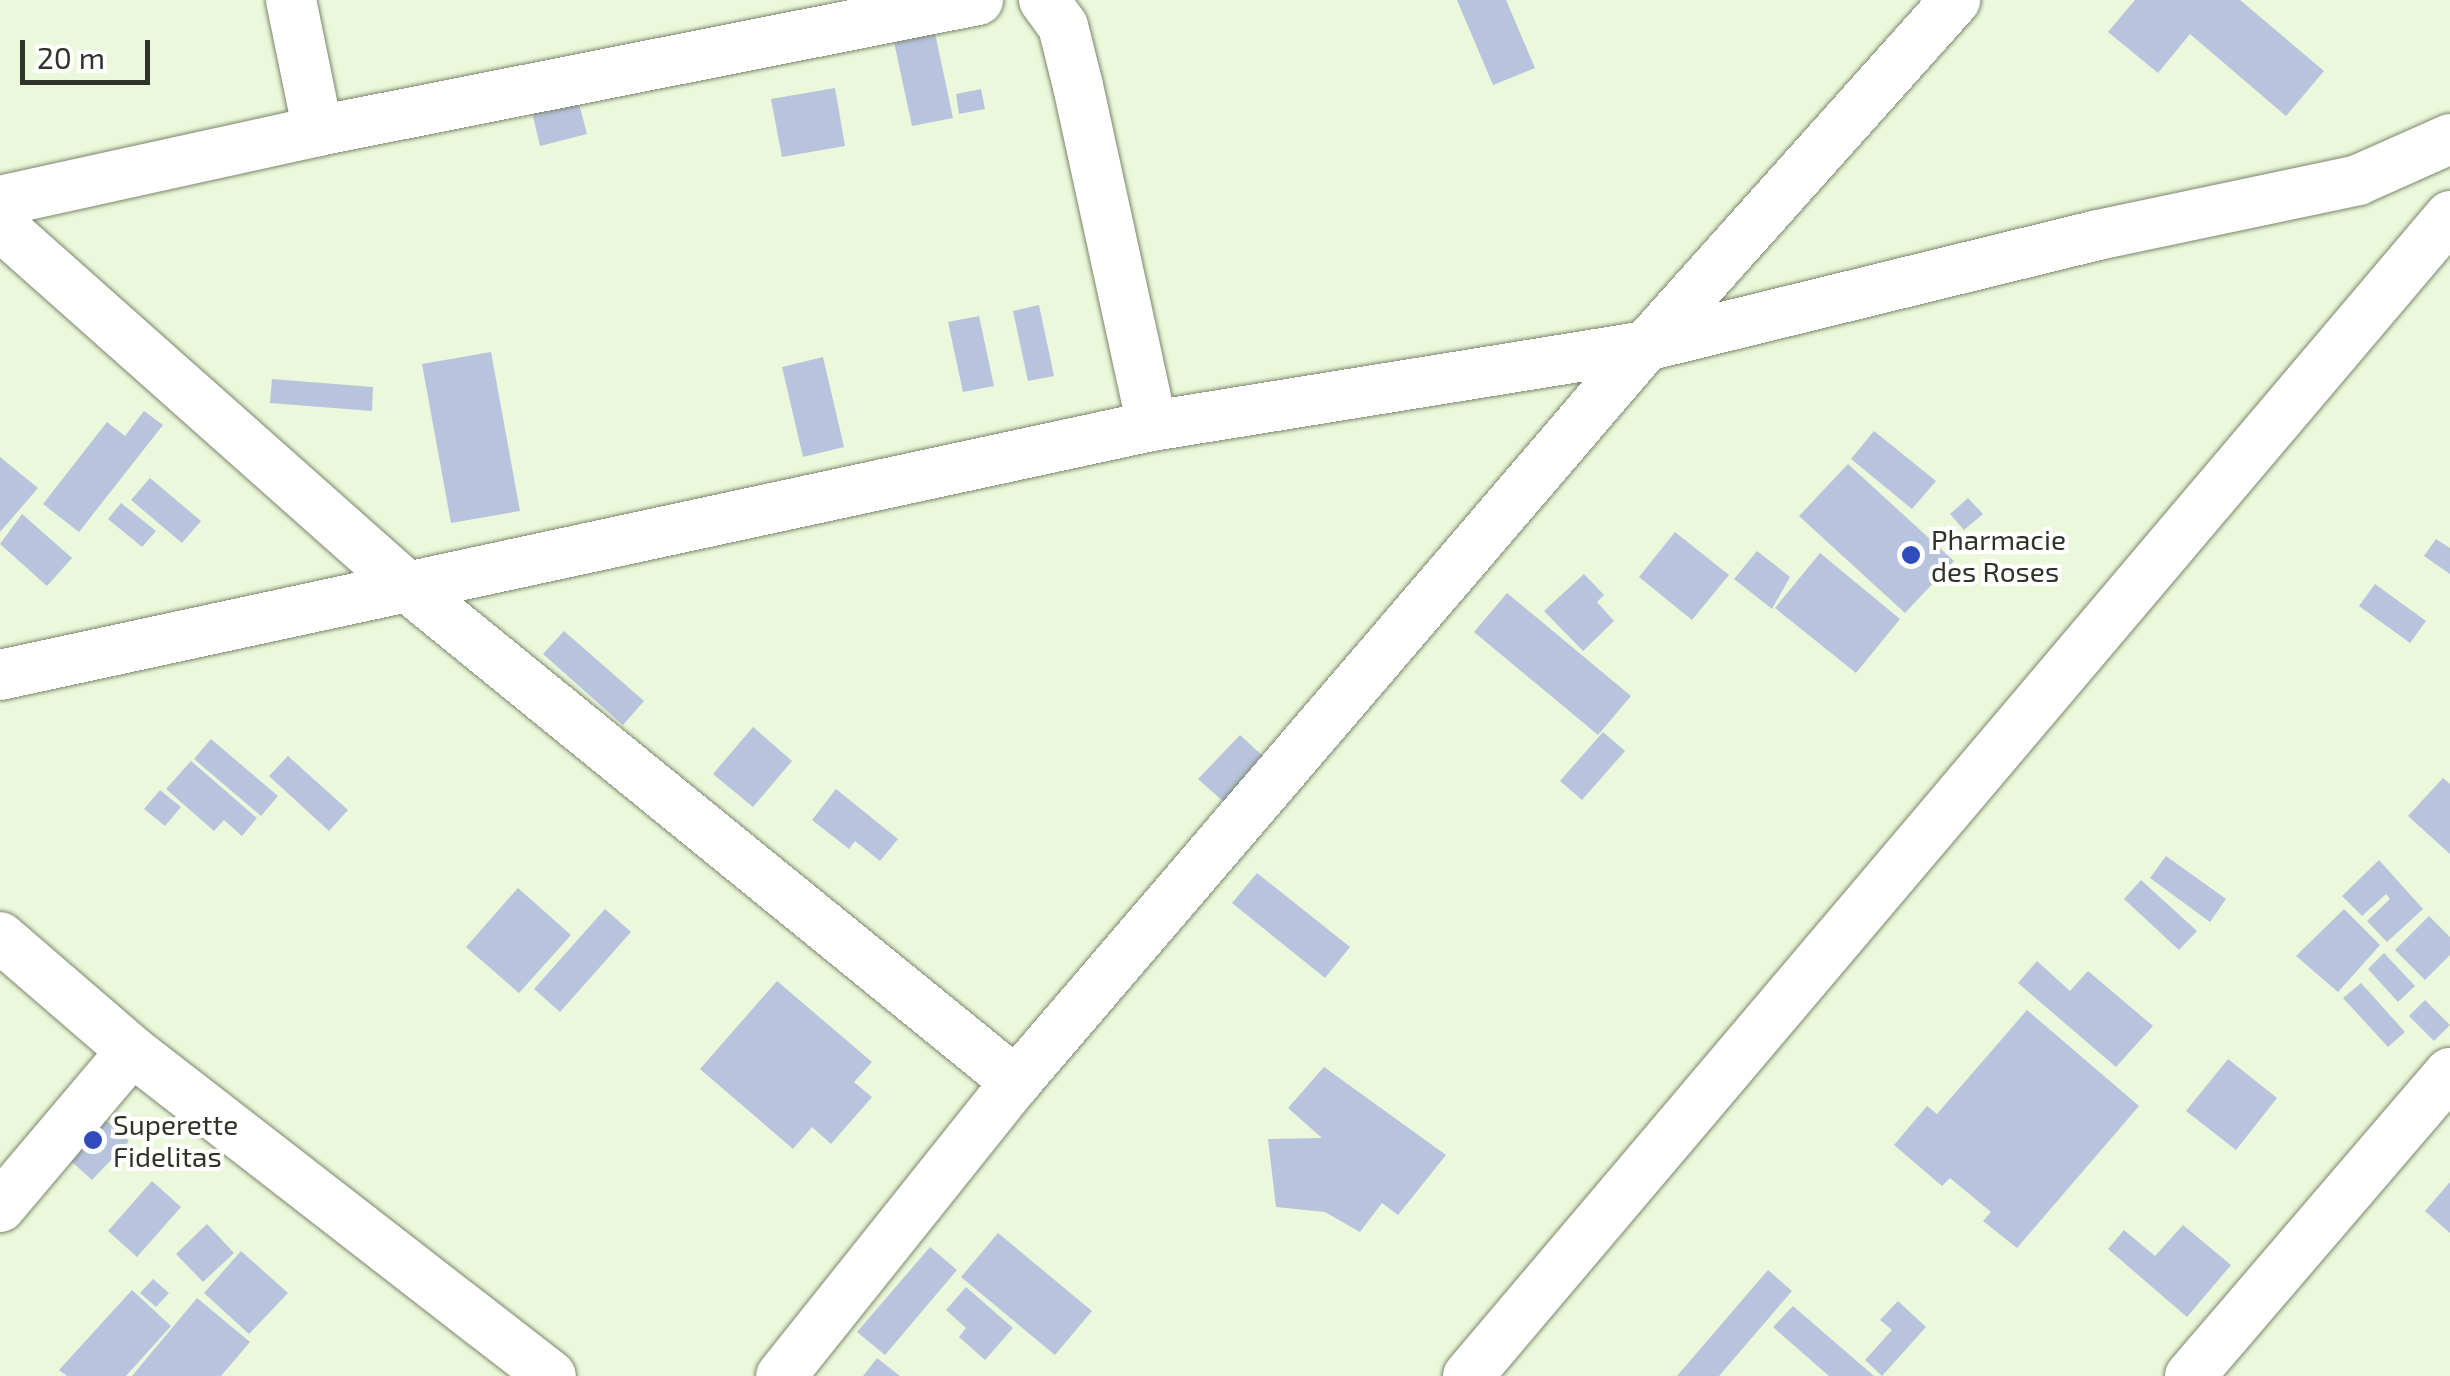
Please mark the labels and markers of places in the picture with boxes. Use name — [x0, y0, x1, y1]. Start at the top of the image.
place label: Pharmacie des Roses — [1931, 522, 2066, 588]
marker: Pharmacie des Roses — [1900, 544, 1922, 566]
place label: Superette Fidelitas — [113, 1107, 238, 1173]
marker: Superette Fidelitas — [82, 1129, 104, 1151]

